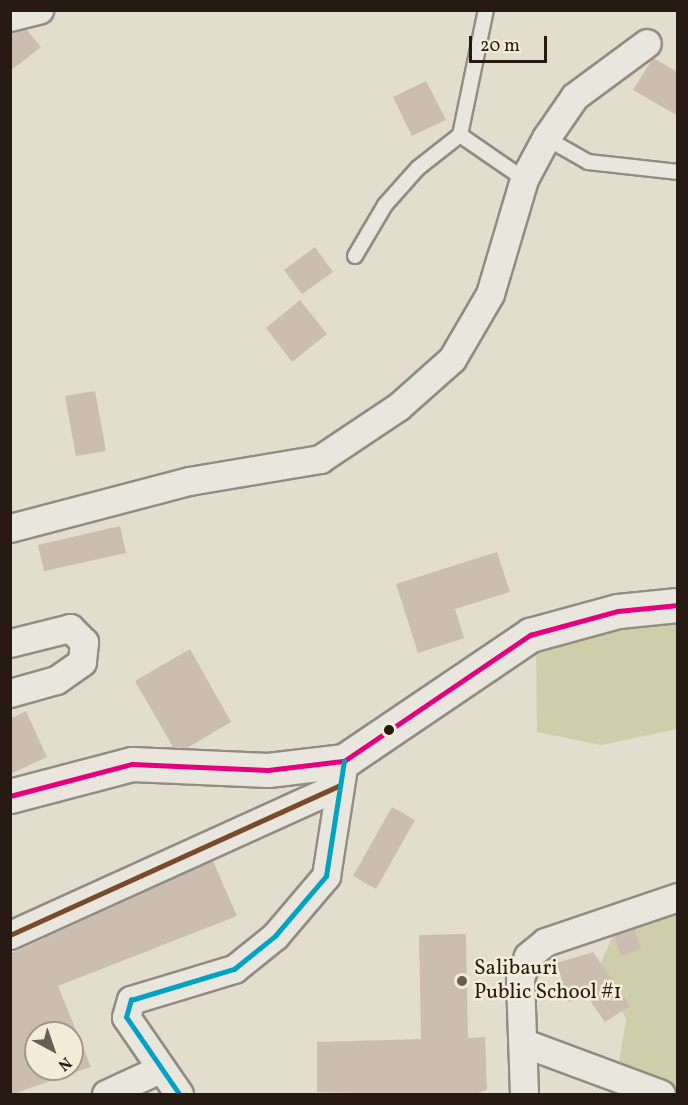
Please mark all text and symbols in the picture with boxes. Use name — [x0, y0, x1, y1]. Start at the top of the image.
scale bar — [472, 24, 550, 62]
text: 20 m — [480, 34, 520, 59]
unlabelled marker — [383, 724, 395, 736]
place label: Salibauri Public School #1 — [474, 956, 622, 1006]
marker: Salibauri Public School #1 — [455, 974, 469, 988]
north arrow — [24, 1021, 84, 1081]
text: N — [53, 1051, 76, 1075]

